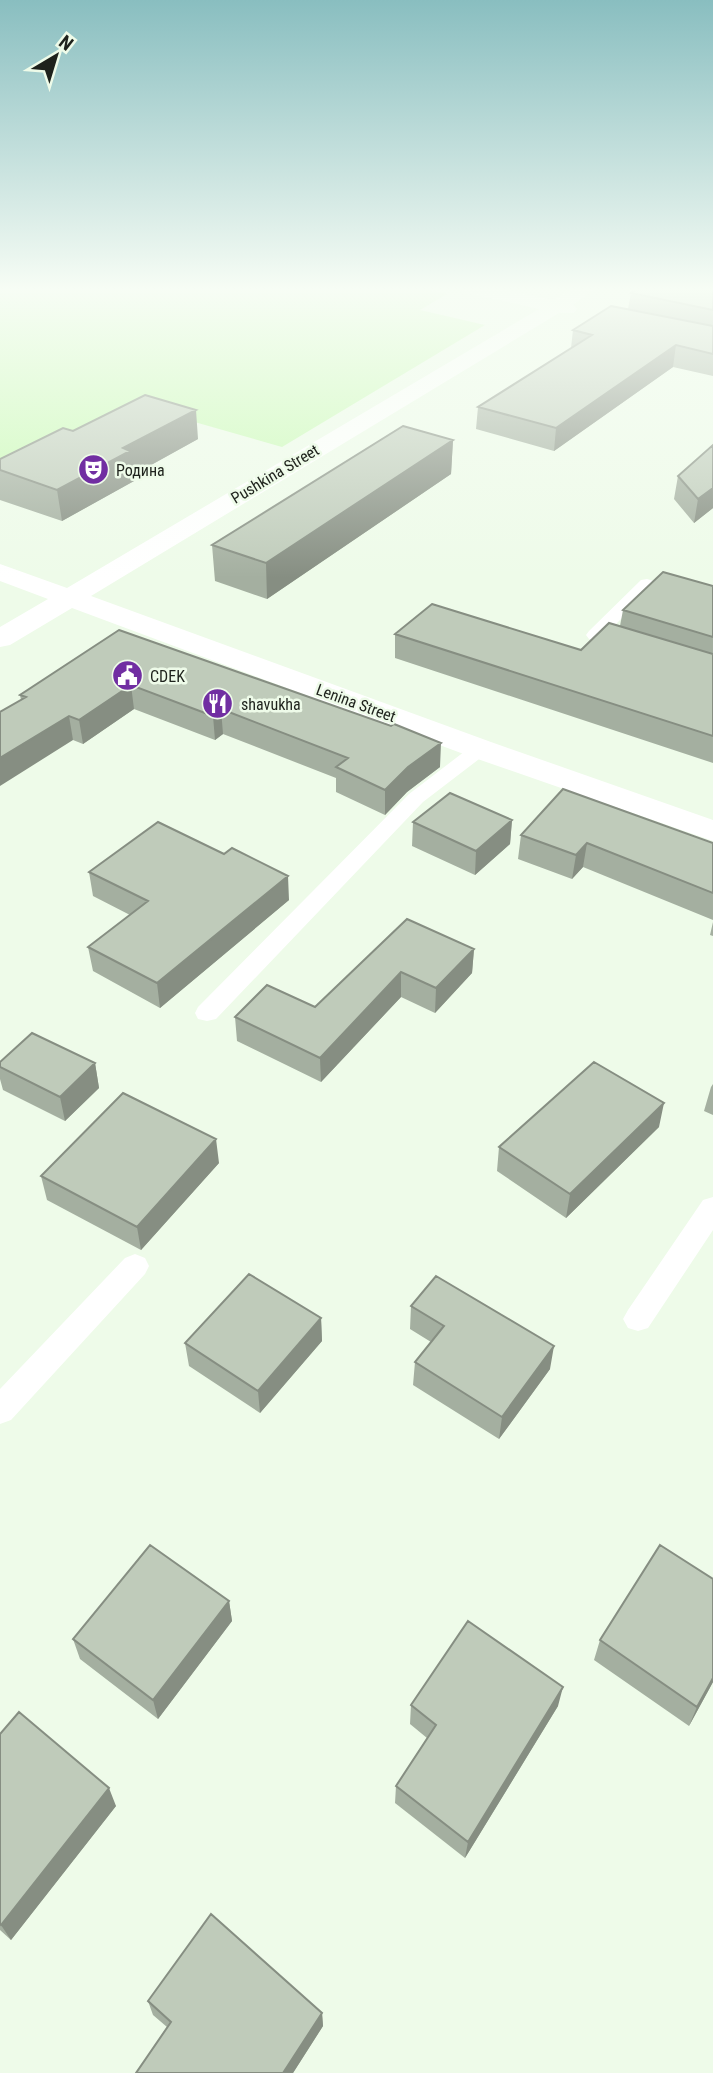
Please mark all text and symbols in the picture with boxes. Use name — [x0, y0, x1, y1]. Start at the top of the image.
north arrow — [21, 21, 91, 91]
text: N — [54, 30, 78, 56]
street label: Pushkina Street — [228, 440, 323, 508]
theatre icon: Родина — [76, 453, 110, 487]
place label: Родина — [116, 461, 165, 480]
public building icon: CDEK — [110, 659, 144, 693]
place label: CDEK — [150, 667, 185, 686]
street label: Lenina Street — [314, 680, 399, 726]
restaurant icon: shavukha — [201, 687, 235, 721]
place label: shavukha — [241, 695, 301, 714]

